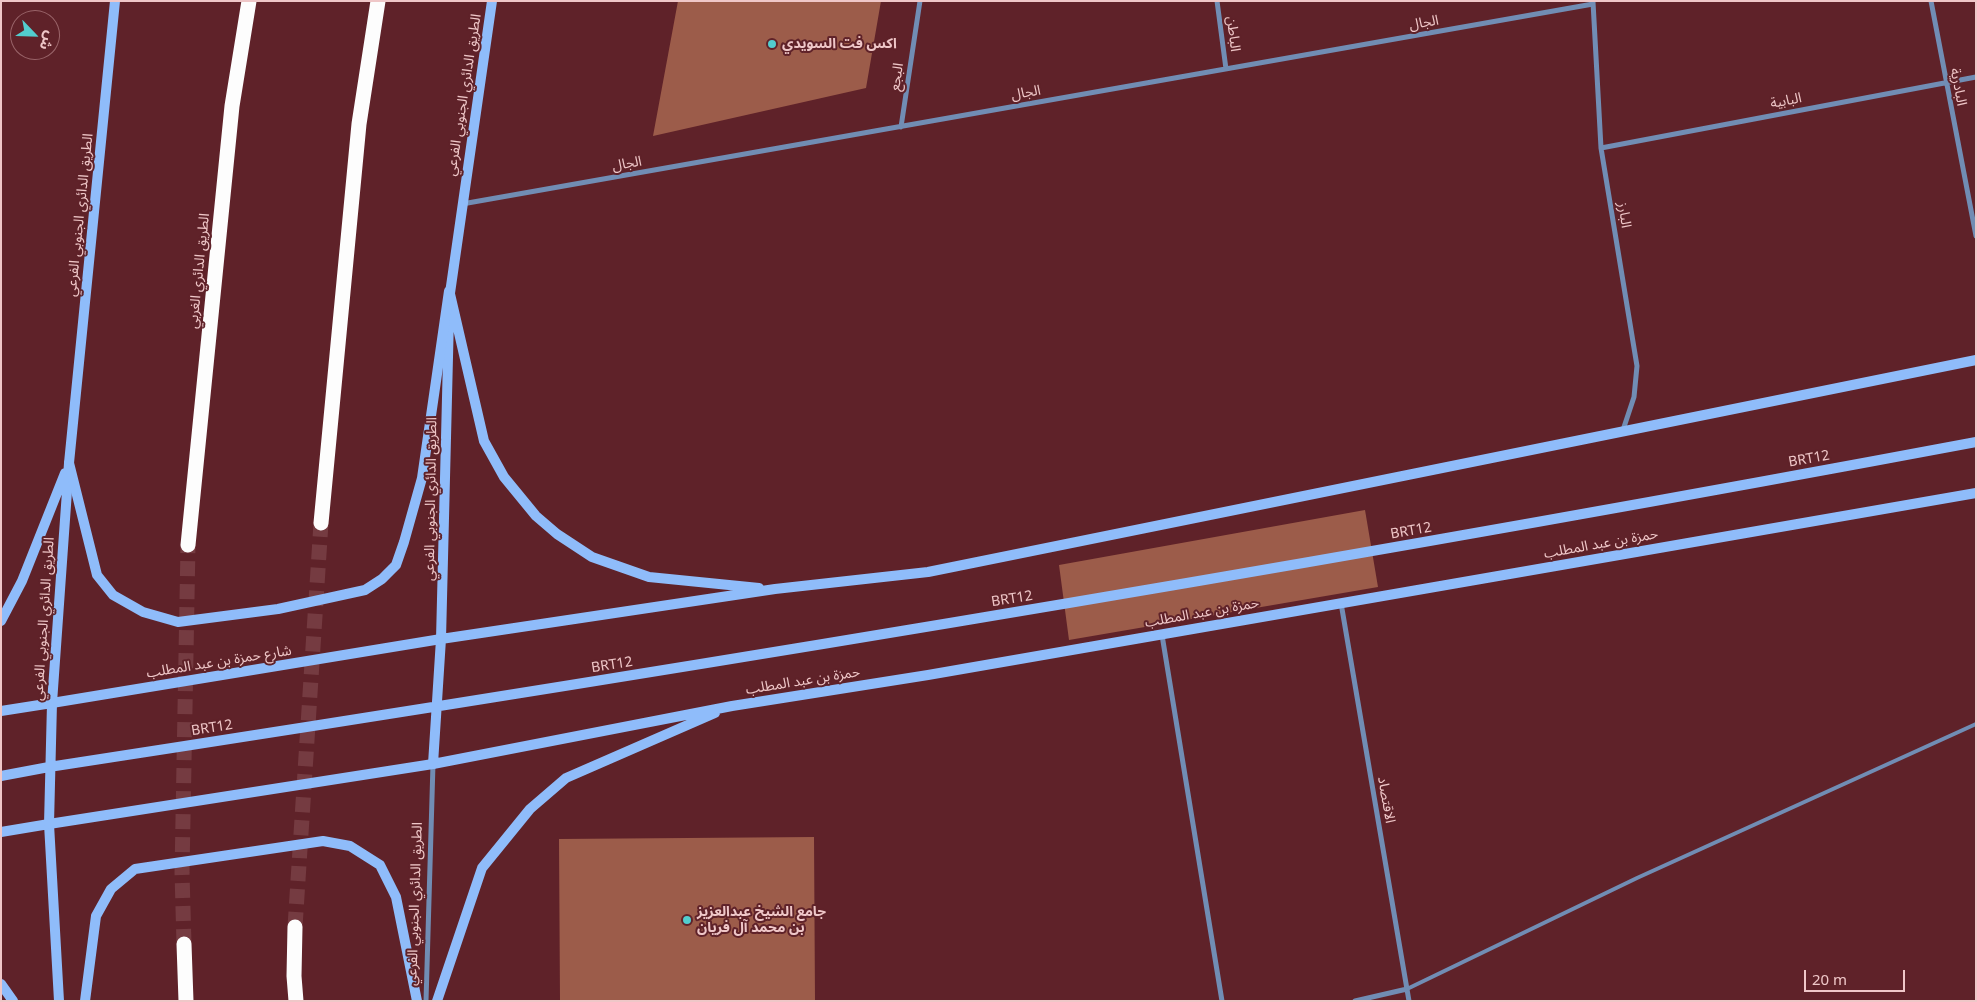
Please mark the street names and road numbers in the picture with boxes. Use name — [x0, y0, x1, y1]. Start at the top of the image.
street label: الجال — [1408, 12, 1440, 34]
street label: الطريق الدائري الجنوبي الفرعي — [443, 13, 485, 177]
street label: الباطن — [1222, 15, 1244, 53]
street label: البجع — [887, 62, 907, 92]
street label: البادرية — [1946, 67, 1970, 107]
street label: الجال — [1010, 82, 1042, 104]
street label: البابية — [1769, 90, 1803, 112]
street label: الطريق الدائري الجنوبي الفرعي — [63, 133, 97, 297]
street label: الجال — [611, 153, 643, 175]
street label: البارز — [1614, 201, 1634, 229]
street label: الطريق الدائري الغربي — [185, 212, 213, 330]
street label: الطريق الدائري الجنوبي الفرعي — [421, 417, 441, 581]
street label: BRT12 — [1787, 447, 1831, 471]
street label: BRT12 — [1389, 519, 1433, 543]
street label: حمزة بن عبد المطلب — [1543, 526, 1659, 562]
street label: الطريق الدائري الجنوبي الفرعي — [30, 537, 58, 701]
street label: BRT12 — [990, 587, 1034, 611]
street label: حمزة بن عبد المطلب — [1144, 595, 1260, 631]
street label: شارع حمزة بن عبد المطلب — [145, 642, 293, 682]
street label: BRT12 — [590, 653, 634, 677]
street label: حمزة بن عبد المطلب — [745, 664, 861, 698]
street label: BRT12 — [190, 716, 234, 740]
street label: الاقتصاد — [1374, 775, 1398, 825]
street label: الطريق الدائري الجنوبي الفرعي — [404, 822, 426, 986]

